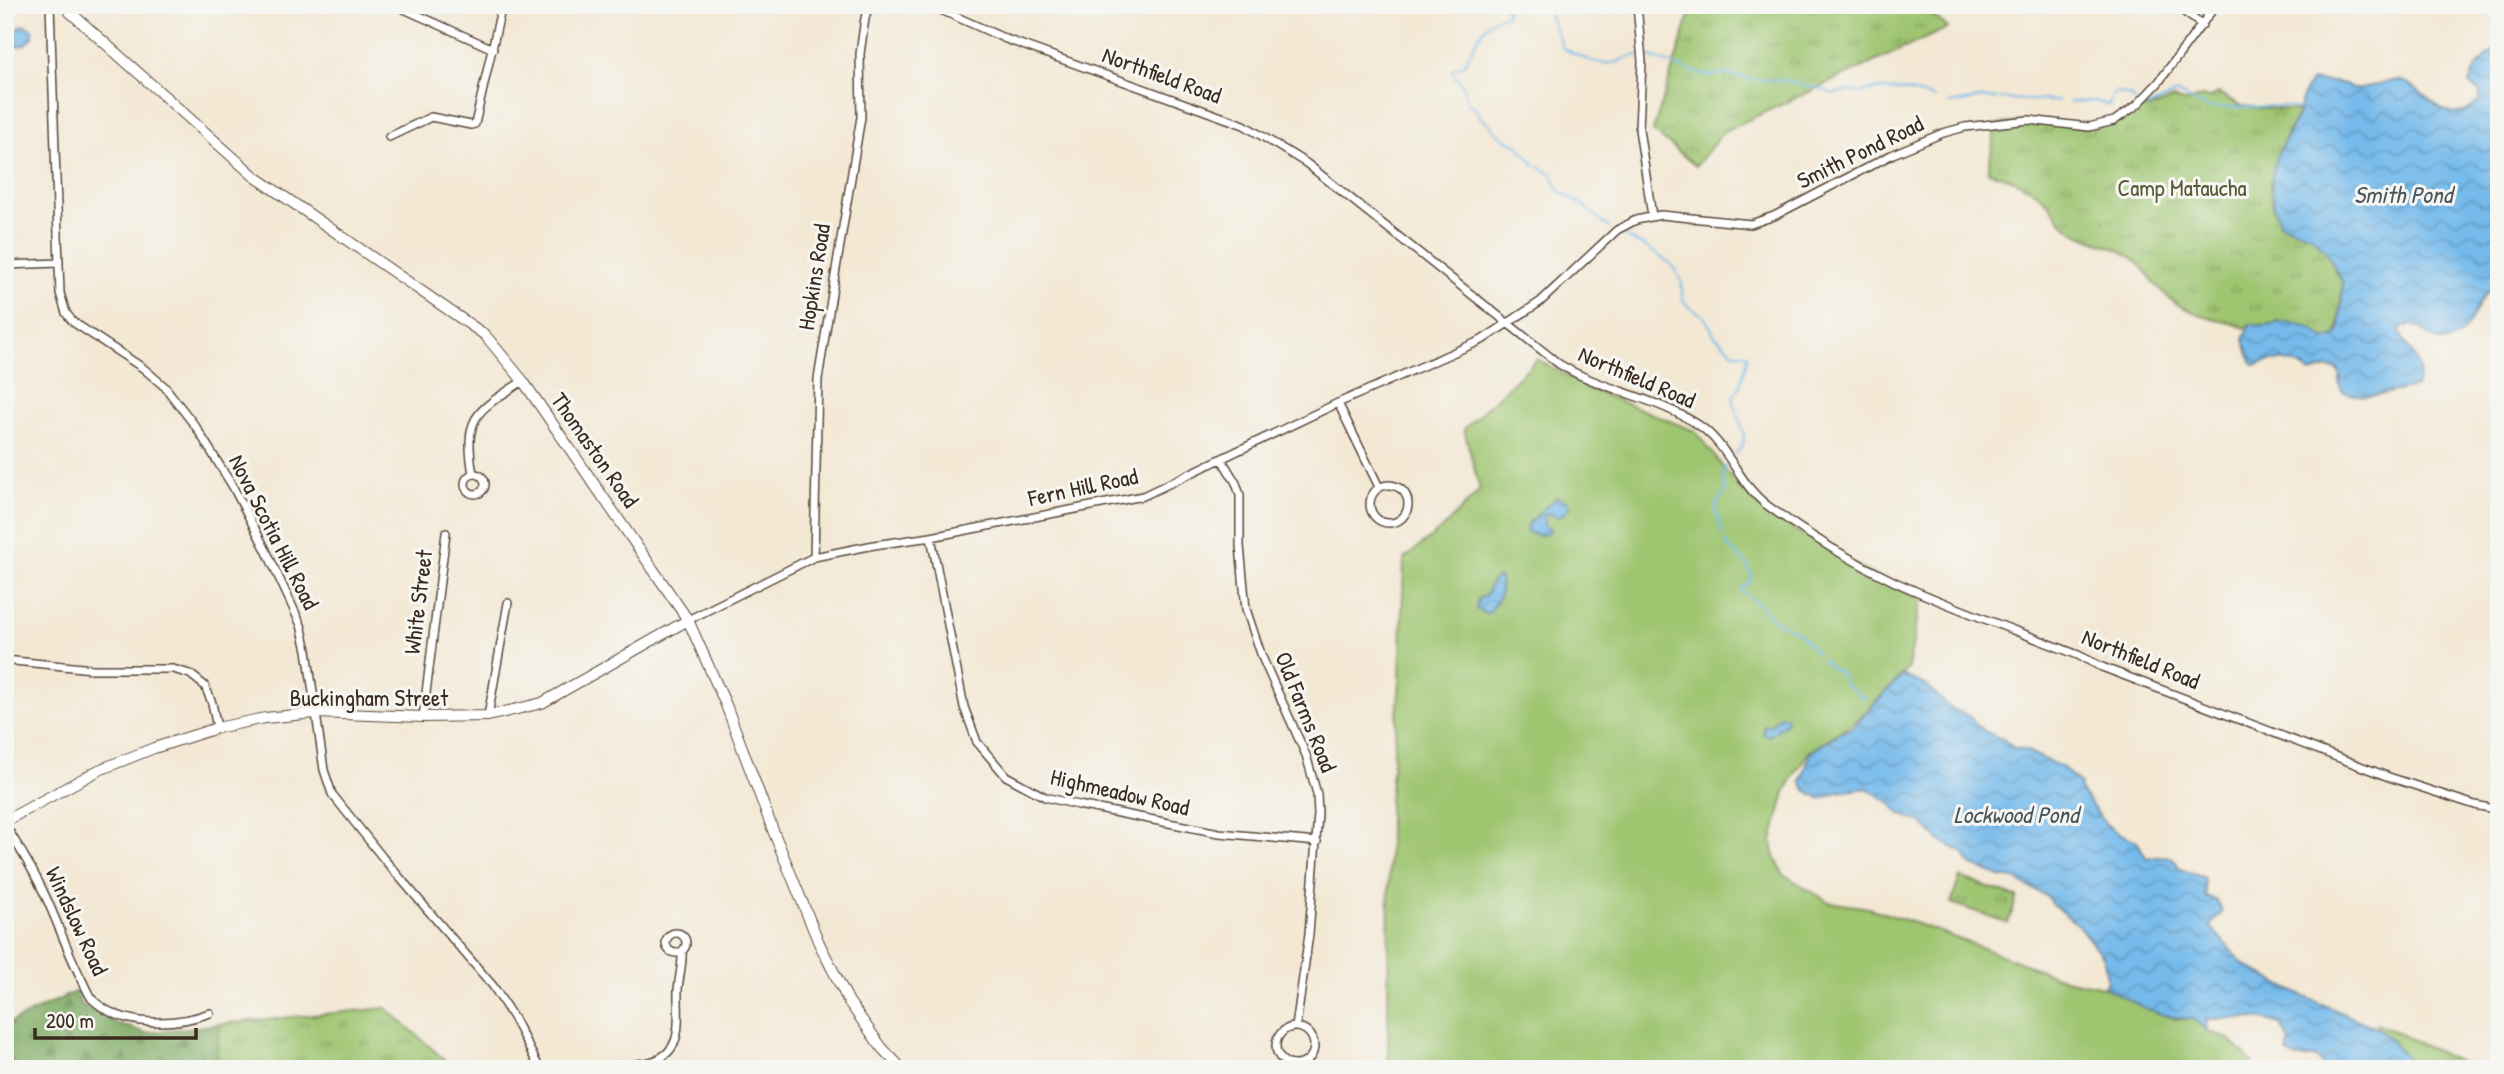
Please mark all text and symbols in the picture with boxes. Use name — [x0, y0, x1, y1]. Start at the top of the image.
street label: Northfield Road — [1098, 39, 1226, 110]
street label: Smith Pond Road — [1791, 108, 1928, 195]
park label: Camp Mataucha — [2118, 172, 2246, 203]
water label: Smith Pond — [2354, 178, 2456, 210]
street label: Hopkins Road — [790, 222, 837, 332]
street label: Northfield Road — [1574, 338, 1701, 415]
street label: Thomaston Road — [544, 386, 646, 513]
street label: Nova Scotia Hill Road — [222, 449, 327, 615]
street label: Fern Hill Road — [1024, 460, 1140, 513]
street label: White Street — [396, 547, 439, 656]
street label: Northfield Road — [2078, 621, 2205, 696]
street label: Old Farms Road — [1268, 647, 1345, 777]
street label: Buckingham Street — [290, 682, 449, 713]
street label: Highmeadow Road — [1048, 760, 1193, 823]
water label: Lockwood Pond — [1954, 798, 2082, 830]
street label: Windslow Road — [39, 861, 116, 980]
scale bar — [35, 997, 196, 1041]
text: 200 m — [46, 1006, 94, 1035]

